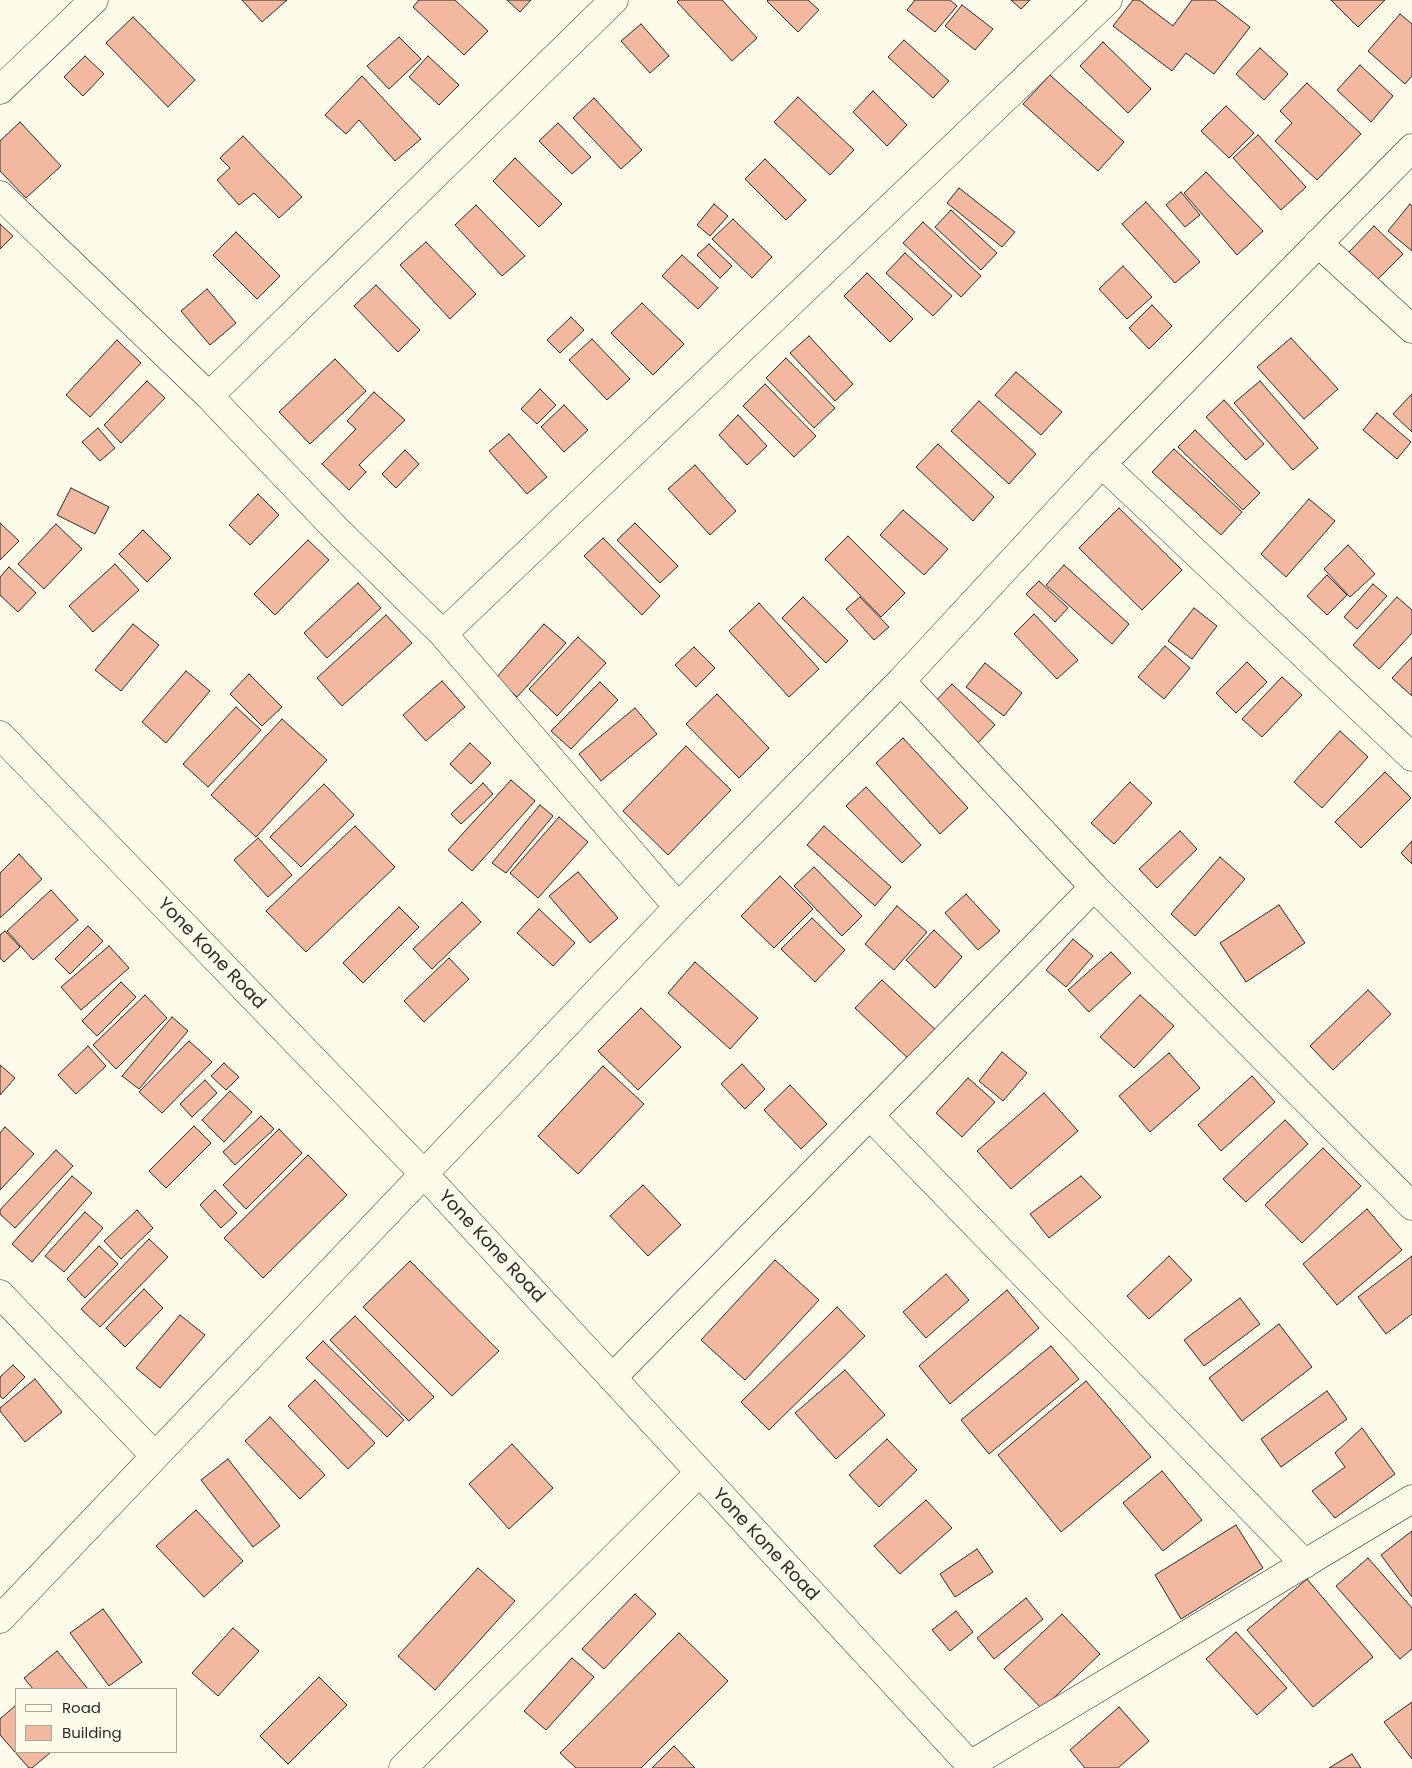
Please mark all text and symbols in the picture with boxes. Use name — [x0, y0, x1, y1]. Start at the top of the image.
street label: Yone Kone Road — [152, 894, 270, 1014]
street label: Yone Kone Road — [433, 1186, 549, 1308]
street label: Yone Kone Road — [707, 1484, 823, 1606]
legend — [15, 1688, 178, 1753]
text: Road — [62, 1697, 101, 1718]
text: Building — [62, 1722, 122, 1743]

